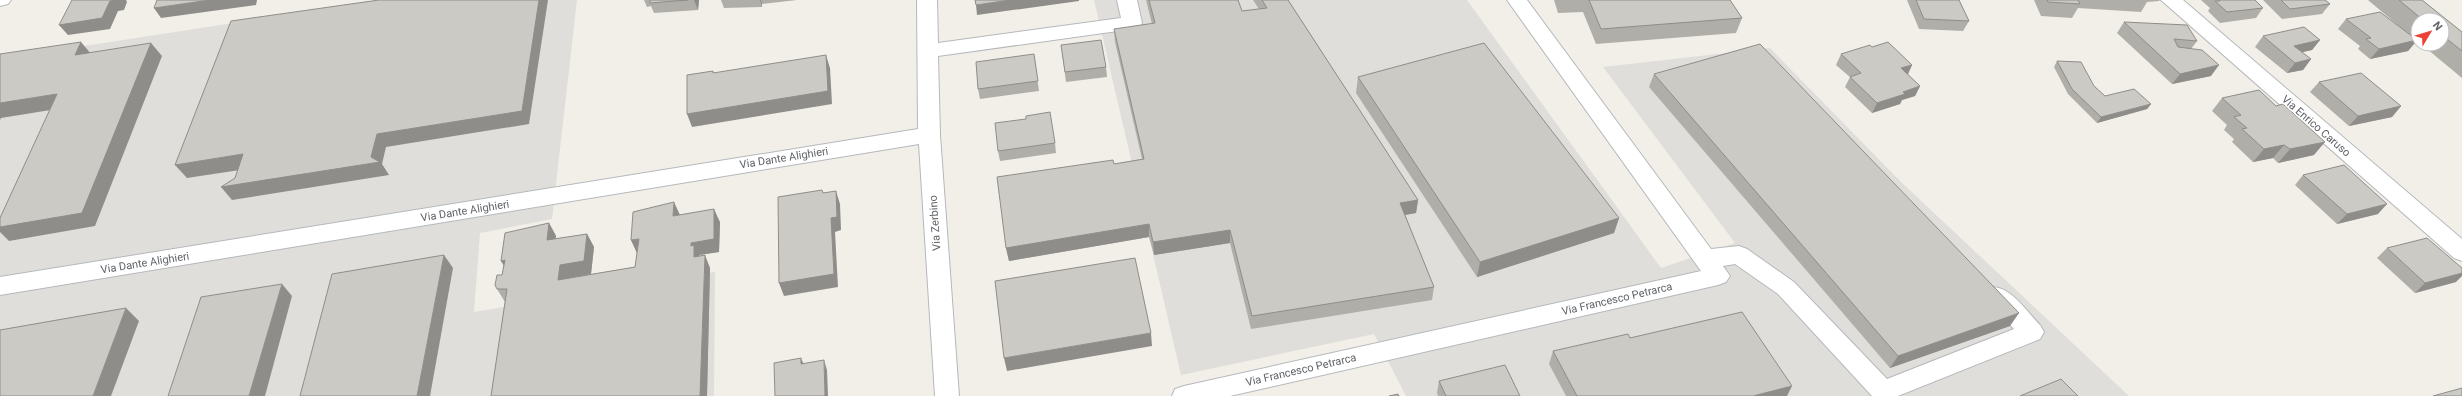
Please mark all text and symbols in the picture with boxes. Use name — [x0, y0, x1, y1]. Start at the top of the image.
north arrow — [2410, 12, 2450, 52]
text: N — [2430, 19, 2445, 33]
street label: Via Enrico Caruso — [2279, 93, 2353, 159]
street label: Via Dante Alighieri — [739, 145, 829, 171]
street label: Via Zerbino — [927, 195, 943, 251]
street label: Via Dante Alighieri — [420, 198, 510, 224]
street label: Via Dante Alighieri — [100, 250, 190, 276]
street label: Via Francesco Petrarca — [1560, 280, 1674, 318]
street label: Via Francesco Petrarca — [1244, 351, 1358, 389]

